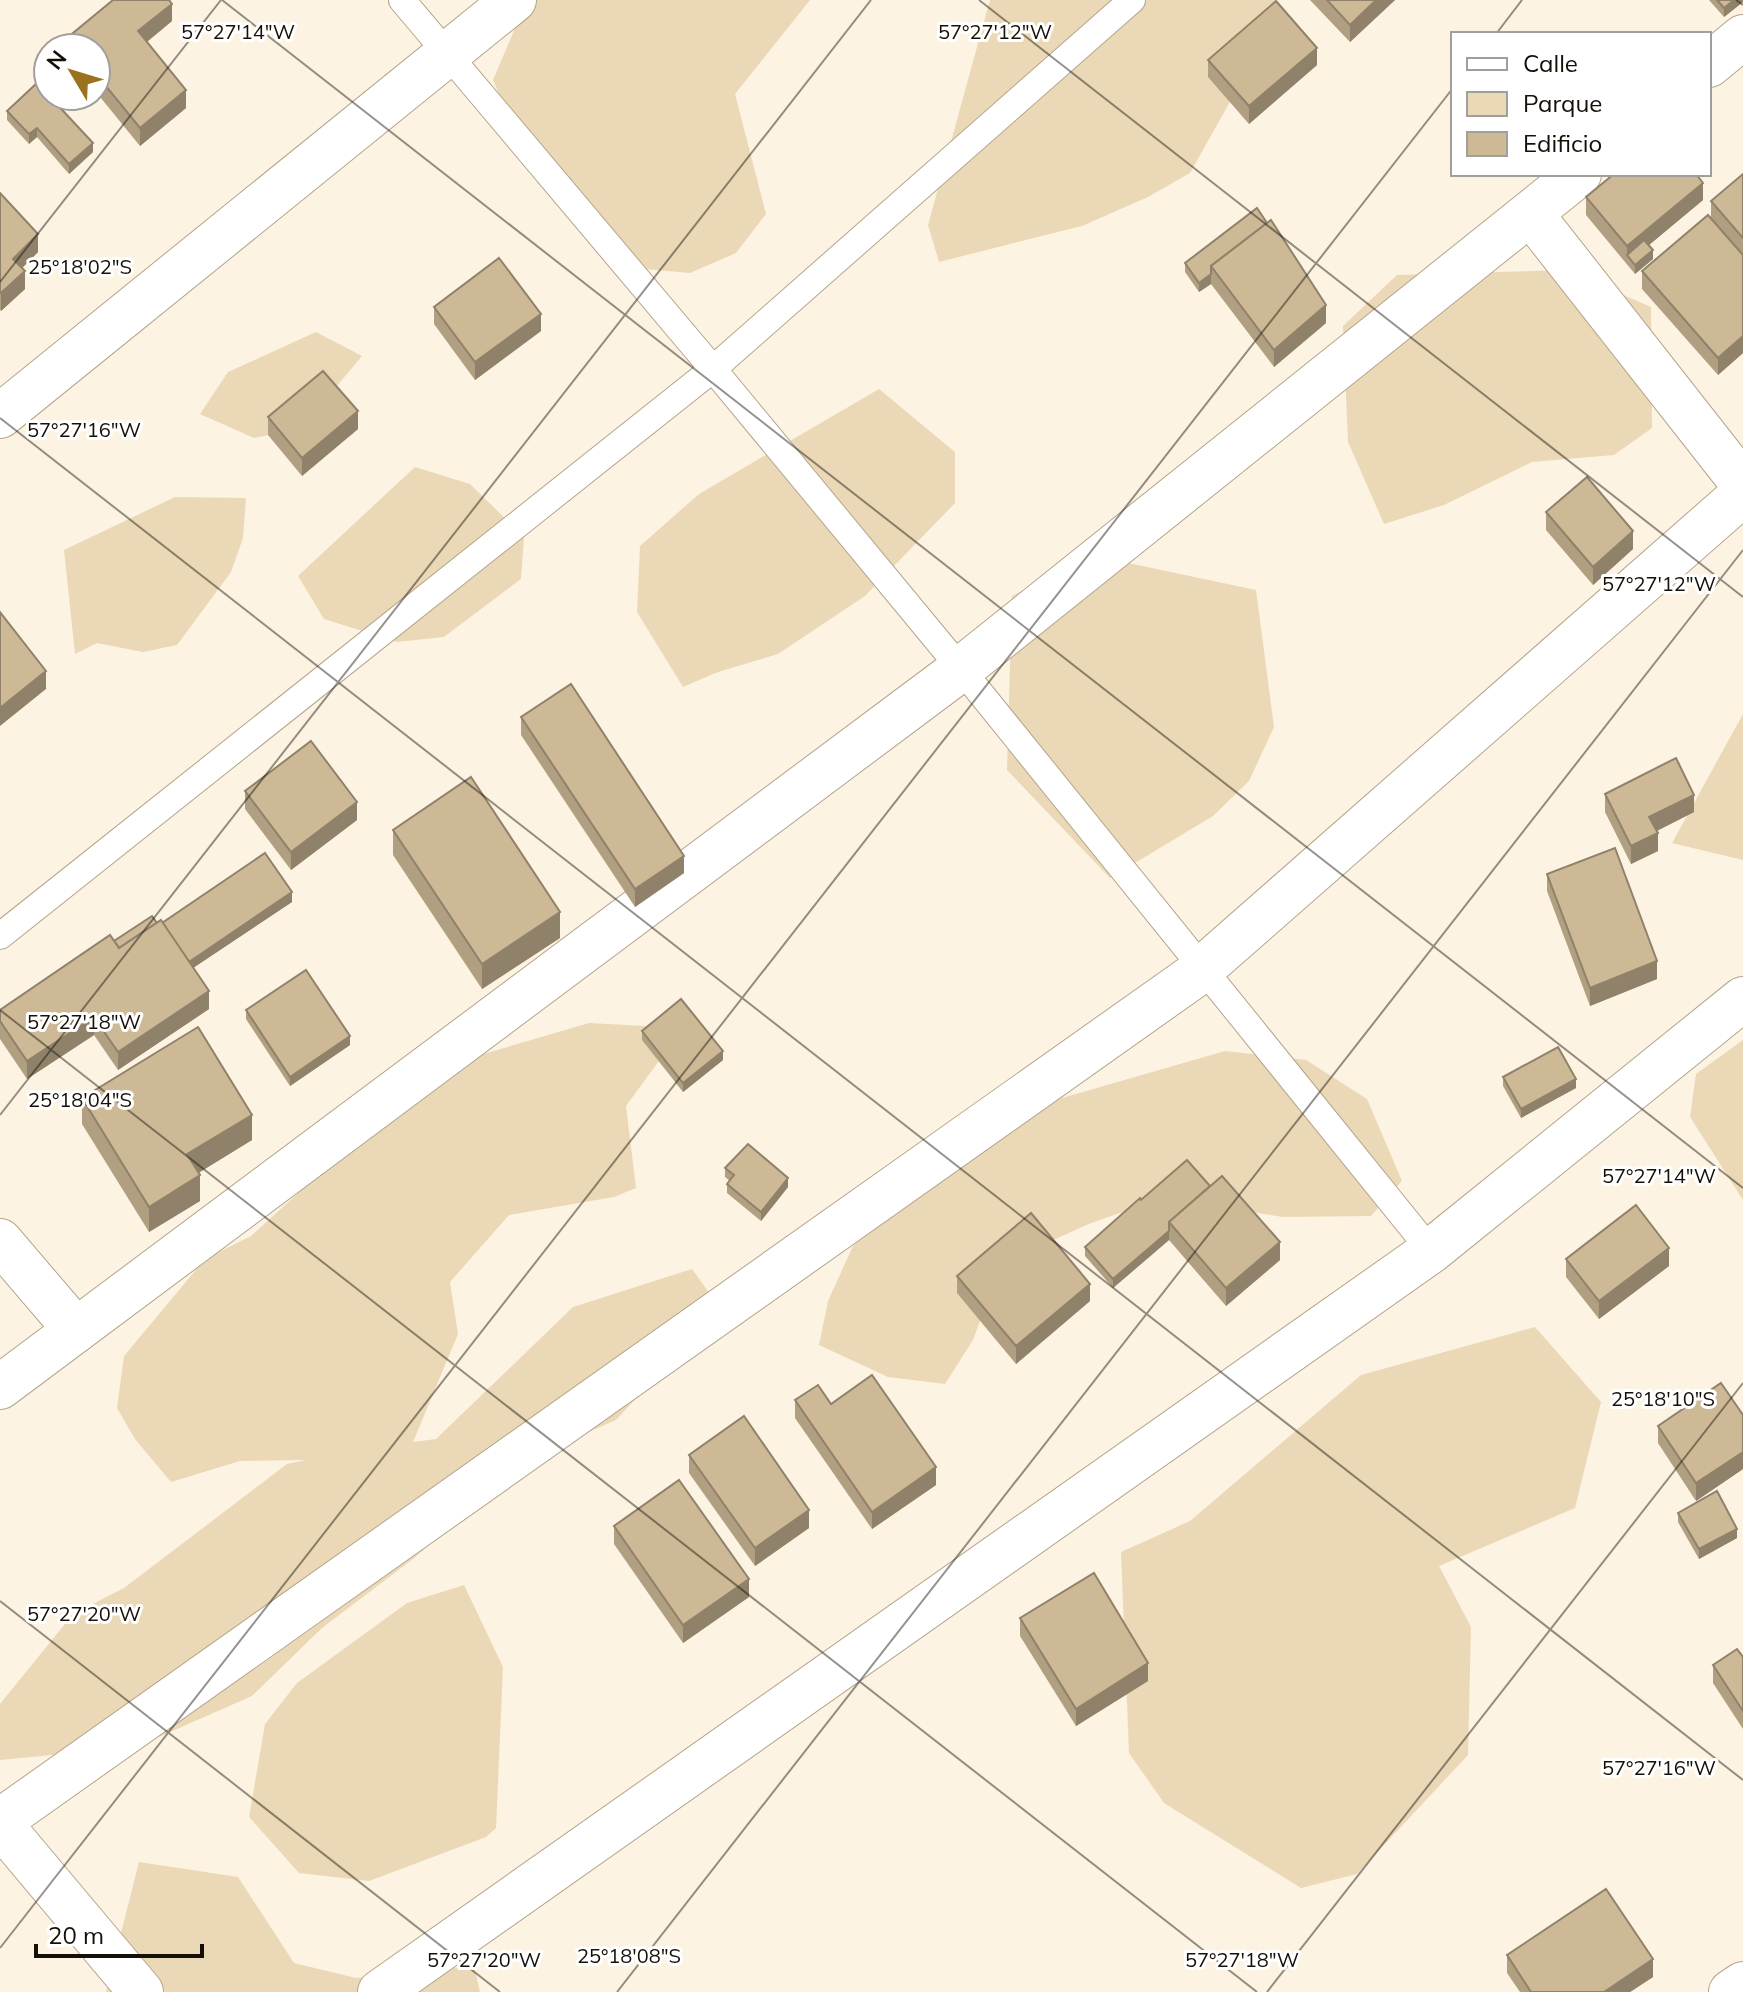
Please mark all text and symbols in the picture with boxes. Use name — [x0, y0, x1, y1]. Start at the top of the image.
text: 57°27'14"W — [181, 19, 295, 44]
text: 57°27'12"W — [938, 19, 1052, 44]
north arrow — [32, 32, 112, 112]
legend — [1451, 32, 1711, 176]
text: N — [40, 45, 72, 75]
text: Calle — [1523, 48, 1578, 78]
text: Parque — [1523, 88, 1602, 118]
text: Edificio — [1523, 128, 1602, 158]
text: 25°18'02"S — [28, 254, 132, 279]
text: 57°27'16"W — [27, 417, 141, 442]
text: 57°27'12"W — [1602, 571, 1716, 596]
text: 57°27'18"W — [27, 1009, 141, 1034]
text: 25°18'04"S — [28, 1087, 132, 1112]
text: 57°27'14"W — [1602, 1163, 1716, 1188]
text: 25°18'10"S — [1611, 1386, 1715, 1411]
text: 57°27'20"W — [27, 1601, 141, 1626]
text: 57°27'16"W — [1602, 1755, 1716, 1780]
scale bar — [36, 1908, 202, 1958]
text: 20 m — [48, 1920, 104, 1950]
text: 25°18'08"S — [577, 1943, 681, 1968]
text: 57°27'20"W — [427, 1947, 541, 1972]
text: 57°27'18"W — [1185, 1947, 1299, 1972]

